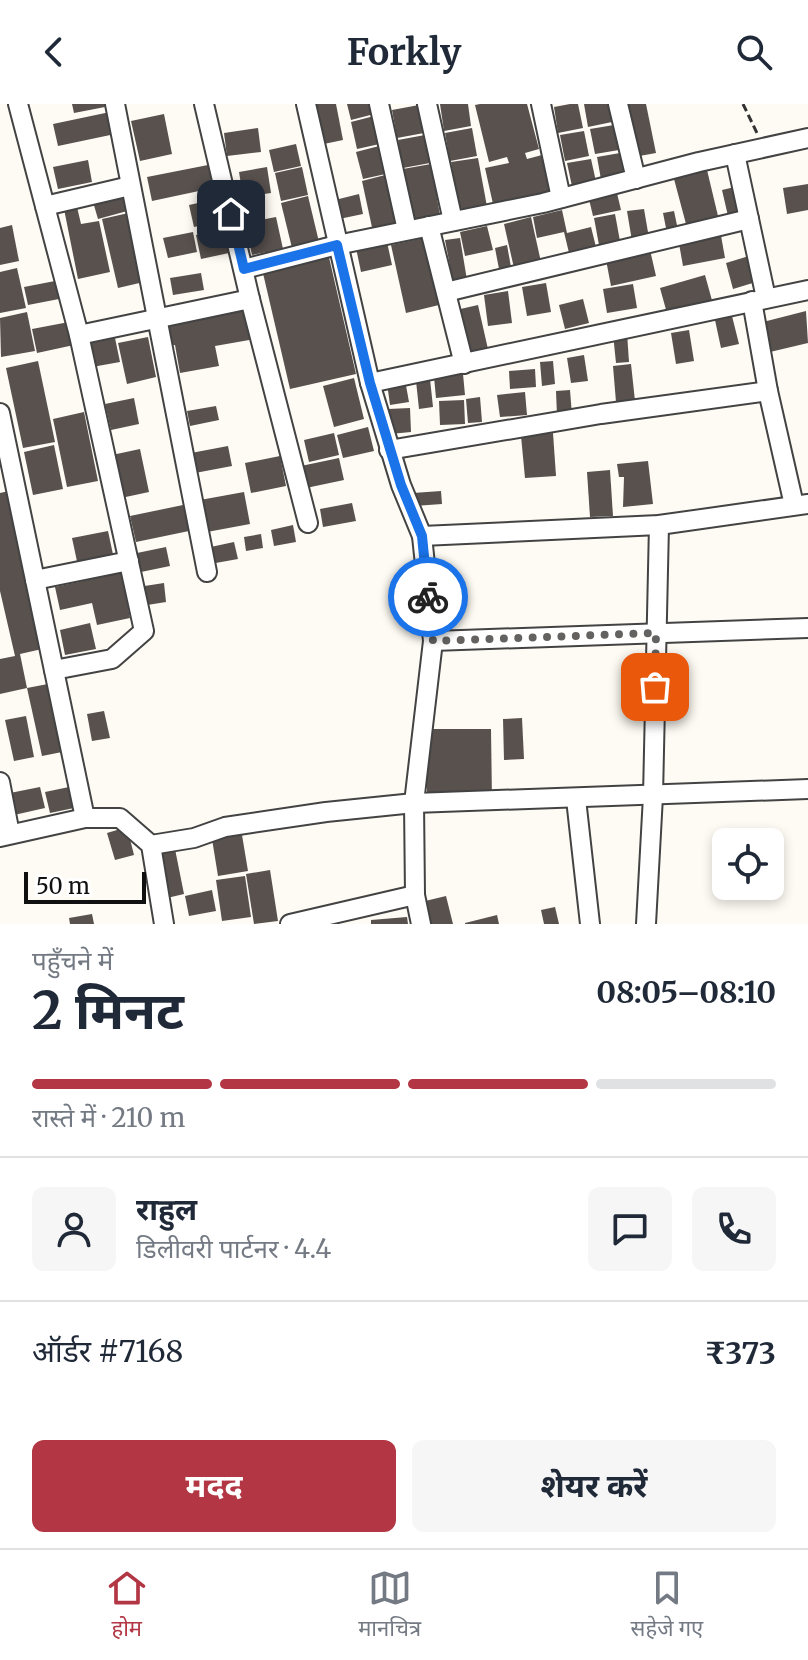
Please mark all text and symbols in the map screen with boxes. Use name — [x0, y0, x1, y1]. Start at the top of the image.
icon: back — [32, 30, 76, 74]
text: Forkly — [347, 30, 461, 75]
icon: search — [732, 30, 776, 74]
pin — [197, 180, 265, 248]
icon: home — [209, 192, 253, 236]
courier — [388, 557, 468, 637]
icon: bike — [406, 575, 450, 619]
pin — [621, 653, 689, 721]
icon: bag — [633, 665, 677, 709]
map controls — [712, 828, 784, 900]
button: locate — [712, 828, 784, 900]
scale bar — [24, 868, 146, 904]
text: 50 m — [36, 872, 90, 900]
text: पहुँचने में — [32, 944, 113, 977]
text: 08:05–08:10 — [596, 973, 776, 1011]
text: 2 मिनट — [32, 978, 184, 1043]
text: रास्ते में · 210 m — [32, 1101, 185, 1134]
button: person — [32, 1187, 116, 1271]
button: chat — [588, 1187, 672, 1271]
button: phone — [692, 1187, 776, 1271]
text: राहुल — [136, 1190, 197, 1228]
text: डिलीवरी पार्टनर · 4.4 — [136, 1232, 331, 1265]
text: ऑर्डर #7168 — [32, 1332, 183, 1370]
text: ₹373 — [705, 1334, 776, 1372]
button: मदद — [32, 1440, 396, 1532]
button: शेयर करें — [412, 1440, 776, 1532]
tab: होम — [105, 1566, 149, 1645]
tab: मानचित्र — [358, 1566, 421, 1645]
tab: सहेजे गए — [631, 1566, 703, 1645]

